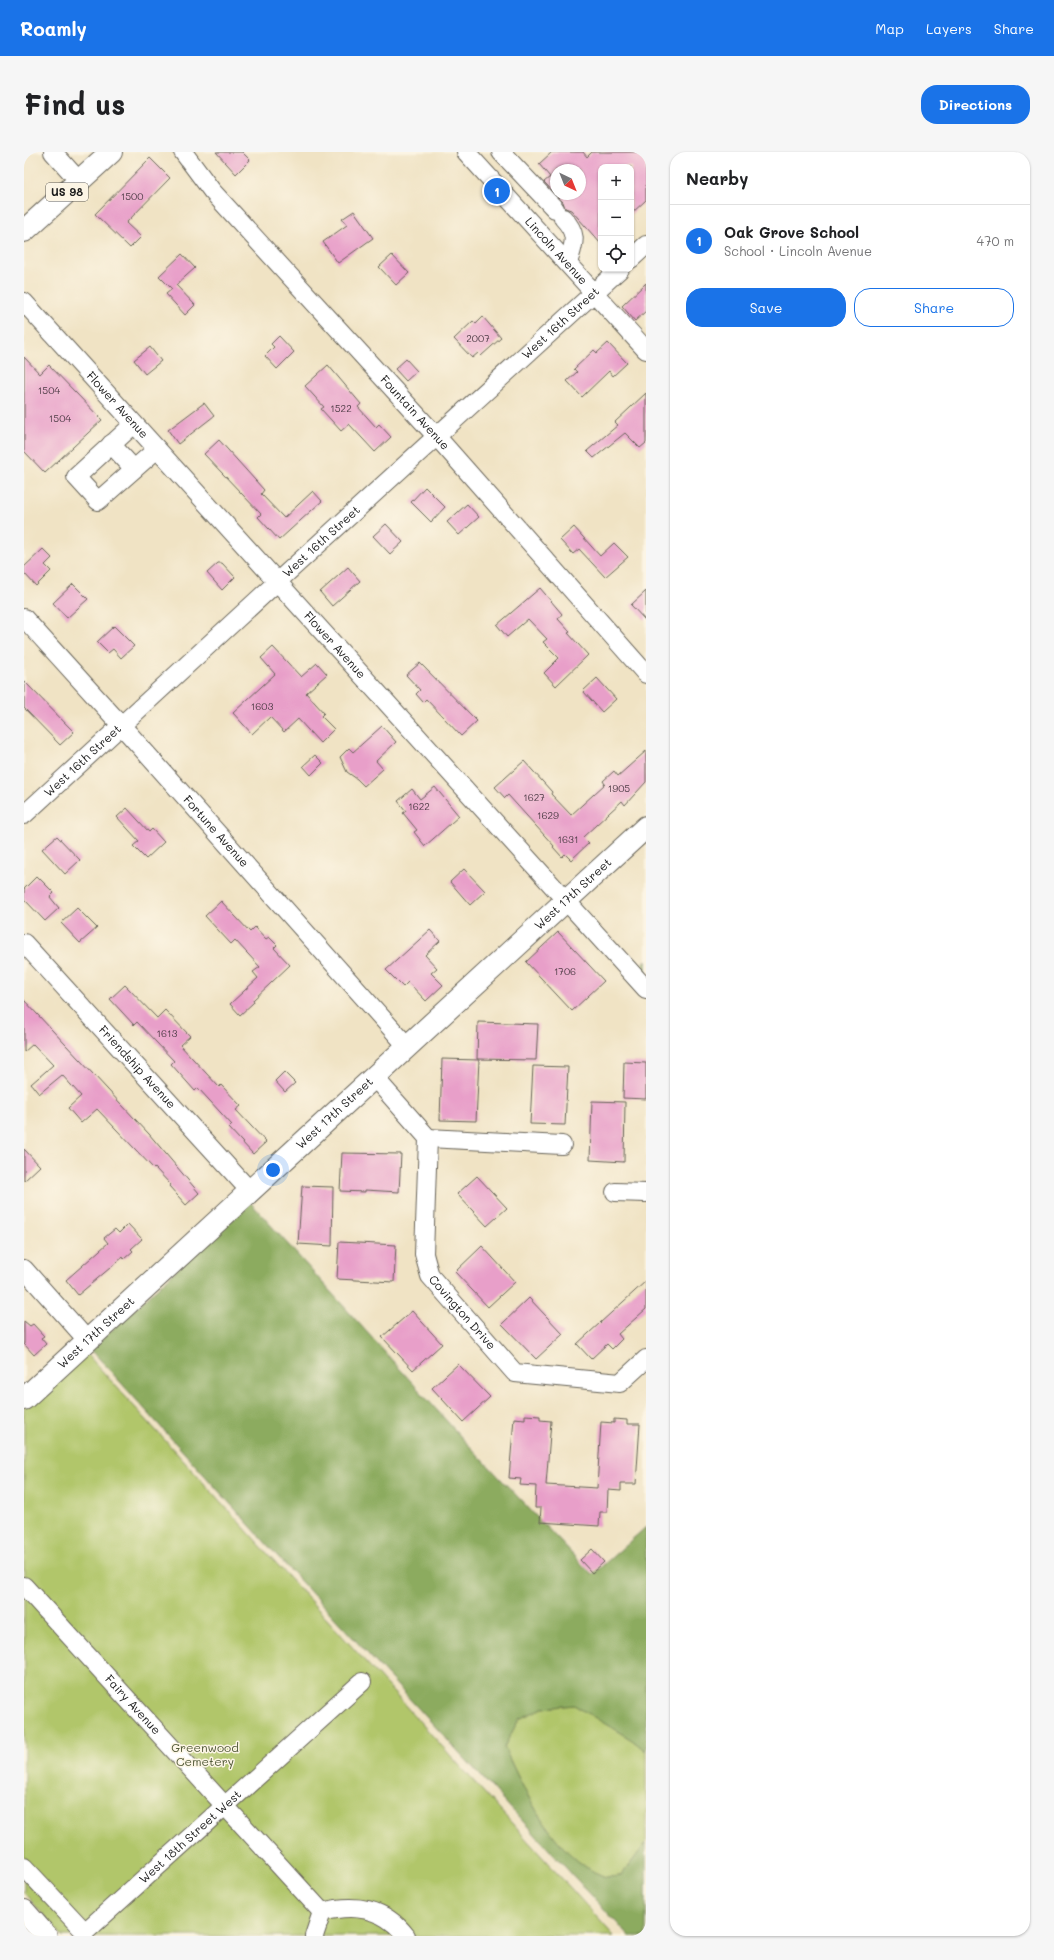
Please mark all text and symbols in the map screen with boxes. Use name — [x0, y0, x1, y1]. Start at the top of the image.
text: Roamly — [20, 16, 87, 41]
text: Map — [875, 19, 904, 38]
text: Layers — [926, 19, 972, 38]
text: Share — [994, 19, 1034, 38]
button: Directions — [921, 85, 1030, 124]
text: Find us — [24, 86, 125, 122]
north arrow — [550, 164, 586, 200]
map controls — [598, 164, 634, 272]
button: + — [598, 164, 634, 200]
text: Nearby — [686, 167, 748, 189]
pin: 1 — [484, 176, 510, 206]
road number: US 98 — [46, 183, 88, 201]
house number: 1500 — [121, 189, 143, 203]
button: − — [598, 200, 634, 236]
street label: Lincoln Avenue — [522, 213, 592, 288]
text: Oak Grove School — [724, 222, 859, 242]
text: 1 — [696, 232, 702, 249]
text: 470 m — [977, 232, 1014, 249]
button: locate — [598, 236, 634, 272]
text: School · Lincoln Avenue — [724, 242, 872, 259]
street label: West 16th Street — [518, 283, 602, 362]
button: Save — [686, 288, 846, 327]
button: Share — [854, 288, 1014, 327]
house number: 2007 — [466, 331, 490, 345]
street label: Flower Avenue — [84, 367, 153, 441]
street label: Fountain Avenue — [377, 371, 454, 453]
house number: 1504 — [38, 383, 60, 397]
house number: 1522 — [330, 401, 352, 415]
house number: 1504 — [49, 411, 71, 425]
street label: West 16th Street — [278, 501, 363, 580]
street label: Flower Avenue — [301, 608, 370, 681]
house number: 1603 — [251, 699, 273, 713]
street label: West 16th Street — [40, 720, 124, 800]
house number: 1905 — [608, 781, 630, 795]
house number: 1627 — [523, 790, 545, 804]
street label: Fortune Avenue — [180, 791, 253, 870]
house number: 1622 — [408, 799, 430, 813]
house number: 1629 — [537, 808, 559, 822]
house number: 1631 — [558, 832, 578, 846]
street label: West 17th Street — [531, 854, 614, 933]
house number: 1706 — [554, 964, 576, 978]
street label: Friendship Avenue — [96, 1021, 180, 1112]
house number: 1613 — [157, 1026, 178, 1040]
street label: West 17th Street — [292, 1073, 376, 1152]
your location — [263, 1160, 283, 1180]
street label: Covington Drive — [426, 1271, 500, 1353]
street label: West 17th Street — [54, 1292, 137, 1371]
street label: Fairy Avenue — [102, 1671, 165, 1737]
park label: Greenwood Cemetery — [171, 1739, 239, 1769]
street label: West 18th Street West — [135, 1786, 244, 1887]

